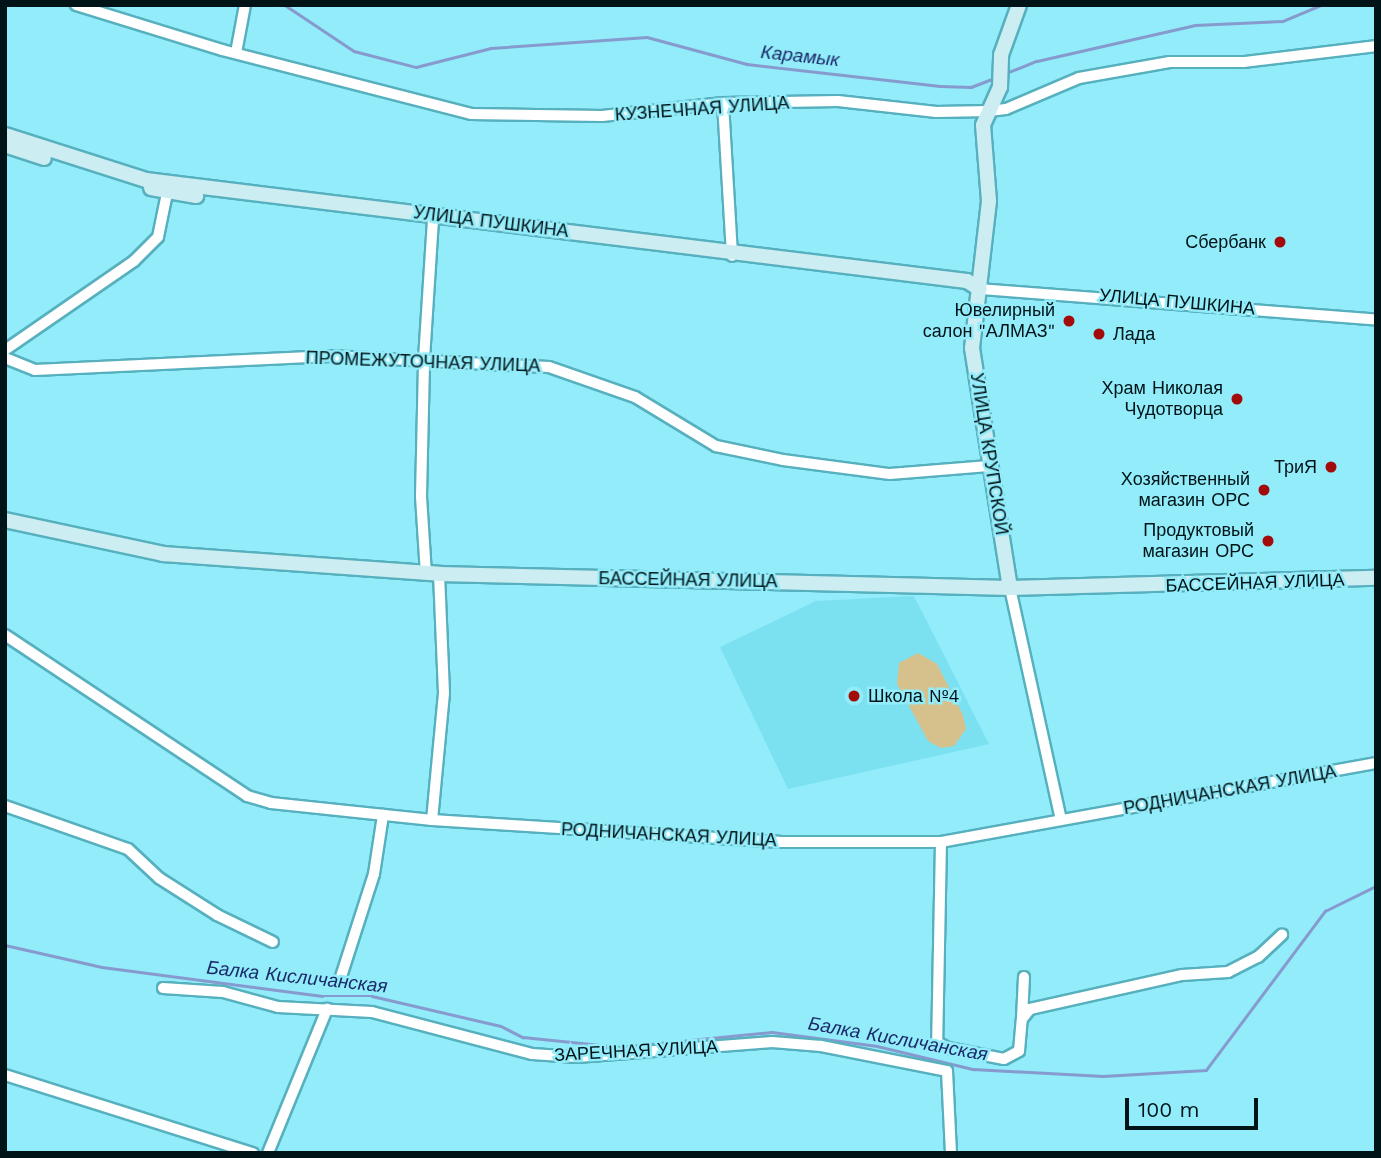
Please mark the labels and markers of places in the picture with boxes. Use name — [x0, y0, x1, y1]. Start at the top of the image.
place label: Сбербанк — [1185, 231, 1266, 253]
marker: Сбербанк — [1272, 234, 1288, 250]
place label: Ювелирный салон "АЛМАЗ" — [923, 300, 1055, 342]
marker: Ювелирный салон "АЛМАЗ" — [1061, 313, 1077, 329]
place label: Лада — [1113, 323, 1155, 345]
marker: Лада — [1091, 326, 1107, 342]
place label: Храм Николая Чудотворца — [1101, 378, 1223, 420]
marker: Храм Николая Чудотворца — [1229, 391, 1245, 407]
place label: ТриЯ — [1274, 456, 1317, 478]
marker: ТриЯ — [1323, 459, 1339, 475]
place label: Хозяйственный магазин ОРС — [1121, 469, 1250, 512]
marker: Хозяйственный магазин ОРС — [1256, 482, 1272, 498]
place label: Продуктовый магазин ОРС — [1142, 520, 1254, 562]
marker: Продуктовый магазин ОРС — [1260, 533, 1276, 549]
place label: Школа №4 — [868, 685, 960, 707]
marker: Школа №4 — [846, 688, 862, 704]

